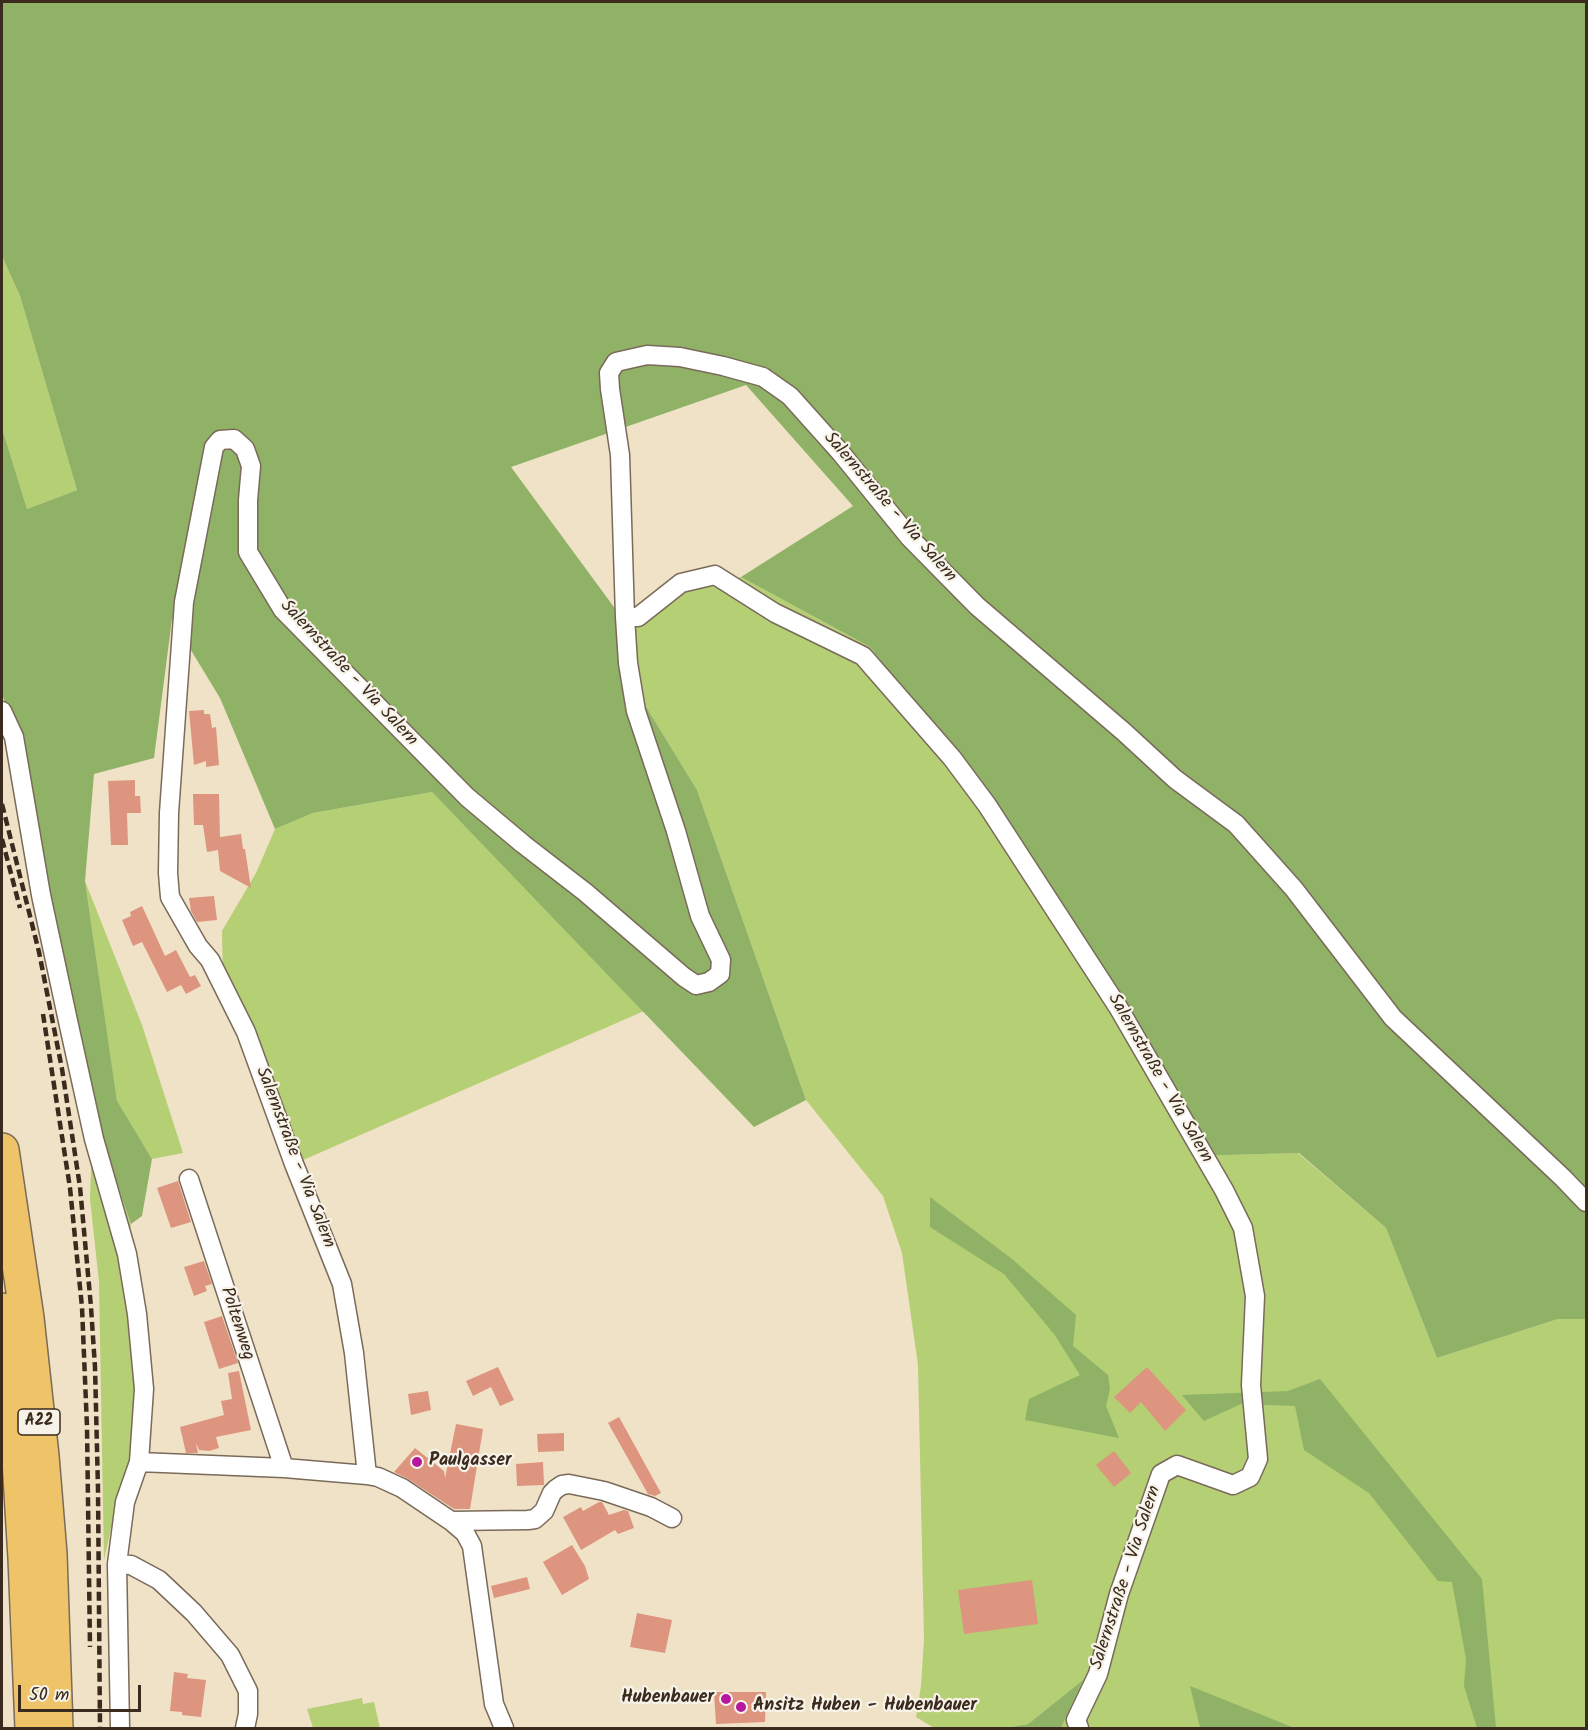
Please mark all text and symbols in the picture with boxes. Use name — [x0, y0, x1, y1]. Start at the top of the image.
street label: Salernstraße - Via Salern — [818, 428, 960, 588]
street label: Salernstraße - Via Salern — [275, 596, 421, 752]
street label: Salernstraße - Via Salern — [1102, 990, 1216, 1168]
street label: Salernstraße - Via Salern — [250, 1065, 338, 1251]
street label: Poltenweg — [214, 1285, 258, 1363]
road number: A22 — [18, 1409, 60, 1435]
place label: Paulgasser — [429, 1451, 512, 1473]
marker: Paulgasser — [410, 1455, 424, 1469]
street label: Salernstraße - Via Salern — [1087, 1483, 1167, 1673]
scale bar — [21, 1673, 144, 1711]
text: 50 m — [29, 1681, 69, 1710]
place label: Hubenbauer — [621, 1688, 714, 1710]
marker: Hubenbauer — [719, 1692, 733, 1706]
place label: Ansitz Huben - Hubenbauer — [753, 1696, 977, 1718]
marker: Ansitz Huben - Hubenbauer — [734, 1700, 748, 1714]

